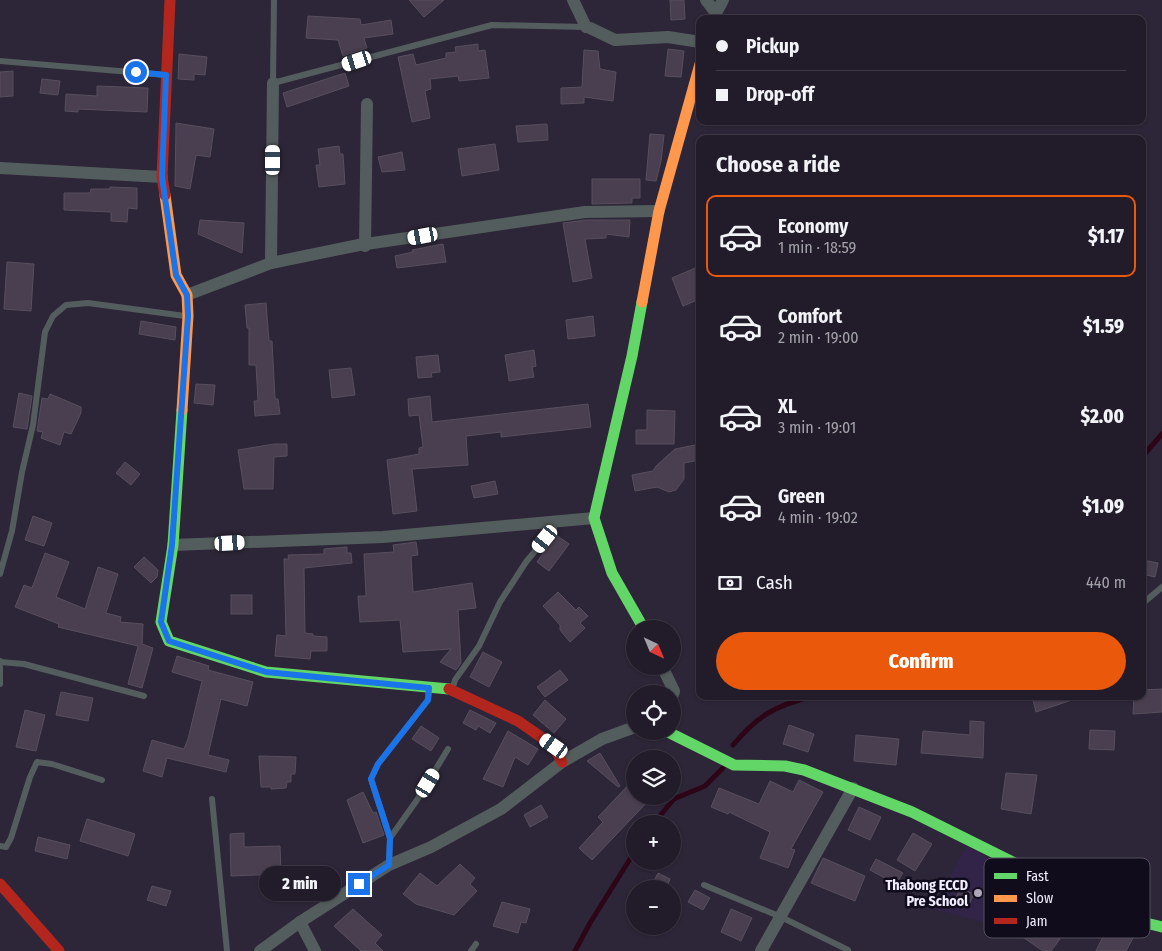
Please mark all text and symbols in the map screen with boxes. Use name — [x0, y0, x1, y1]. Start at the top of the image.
text: Pickup — [746, 35, 799, 58]
car — [340, 49, 373, 73]
route start — [125, 61, 147, 83]
text: Drop-off — [746, 83, 814, 106]
car — [265, 145, 280, 175]
text: Choose a ride — [716, 151, 840, 178]
icon: car — [718, 214, 763, 259]
text: Economy — [778, 215, 848, 238]
text: $1.17 — [1088, 225, 1124, 248]
car — [406, 226, 439, 246]
text: 1 min · 18:59 — [778, 238, 856, 257]
icon: car — [718, 304, 763, 349]
text: Comfort — [778, 305, 842, 328]
text: $1.59 — [1083, 315, 1124, 338]
text: 2 min · 19:00 — [778, 328, 859, 347]
icon: car — [718, 394, 763, 439]
text: XL — [778, 395, 797, 418]
text: $2.00 — [1081, 405, 1124, 428]
text: 3 min · 19:01 — [778, 418, 856, 437]
icon: car — [718, 484, 763, 529]
text: Green — [778, 485, 825, 508]
text: $1.09 — [1082, 495, 1124, 518]
text: 4 min · 19:02 — [778, 508, 858, 527]
car — [529, 523, 560, 555]
car — [214, 535, 245, 551]
icon: cash — [716, 569, 744, 597]
text: Cash — [756, 571, 793, 594]
text: 440 m — [1086, 573, 1126, 592]
north arrow — [626, 620, 681, 675]
map controls — [626, 620, 681, 935]
button: Confirm — [716, 632, 1126, 690]
button: locate — [626, 685, 681, 740]
car — [537, 731, 570, 761]
button: layers — [626, 750, 681, 805]
car — [413, 766, 442, 800]
button: + — [626, 815, 681, 870]
legend — [984, 858, 1150, 938]
callout: 2 min — [259, 866, 342, 902]
text: Fast — [1026, 868, 1049, 885]
route end — [348, 873, 370, 895]
text: 2 min — [282, 874, 318, 893]
place label: Thabong ECCD Pre School — [885, 877, 968, 910]
button: − — [626, 880, 681, 935]
marker: Thabong ECCD Pre School — [972, 887, 984, 899]
text: Slow — [1026, 890, 1053, 907]
text: Jam — [1026, 913, 1047, 930]

